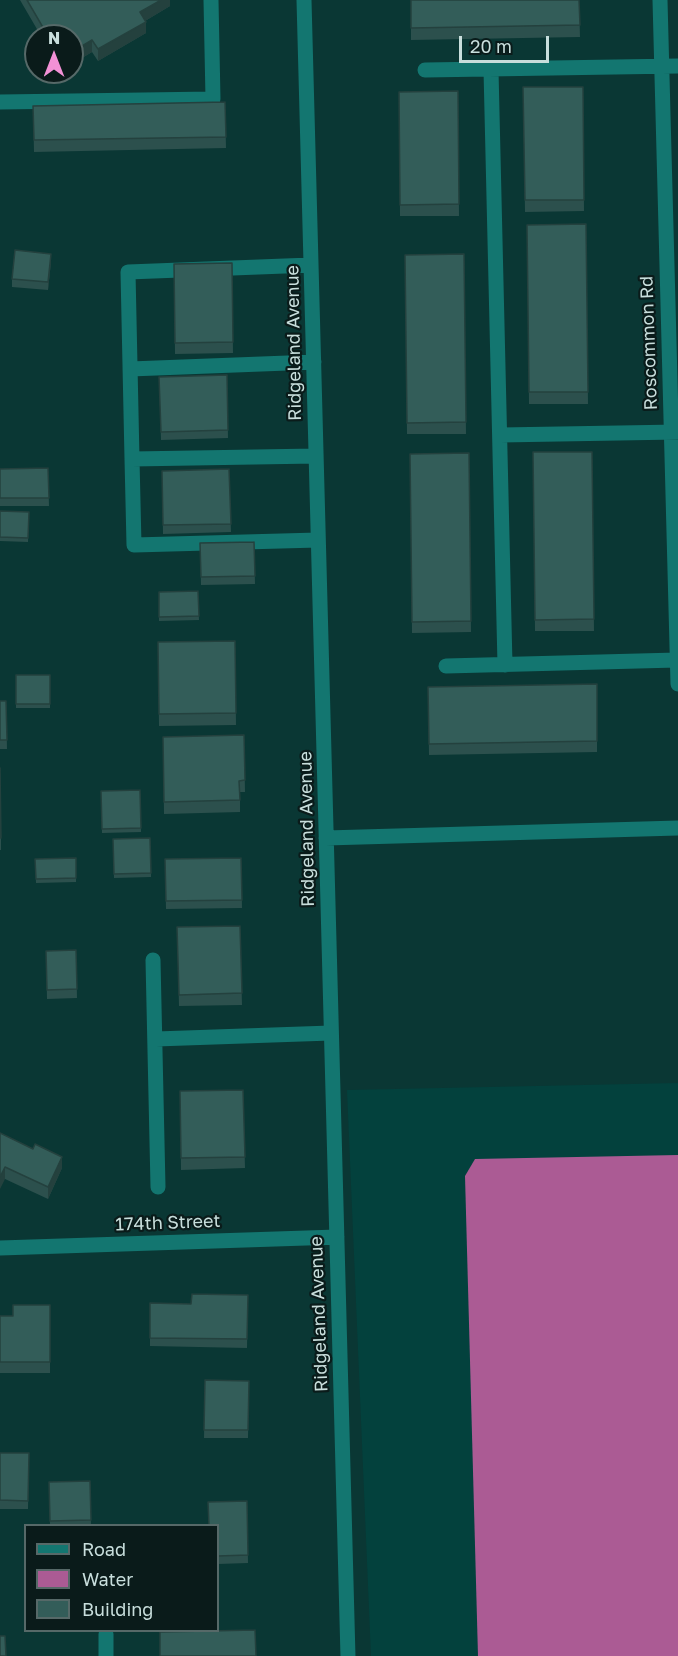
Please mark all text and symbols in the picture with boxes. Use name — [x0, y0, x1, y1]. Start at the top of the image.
north arrow — [24, 24, 84, 84]
scale bar — [462, 24, 552, 62]
text: N — [48, 28, 60, 48]
text: 20 m — [470, 35, 512, 57]
street label: Ridgeland Avenue — [282, 265, 306, 421]
street label: Roscommon Rd — [636, 275, 662, 411]
street label: Ridgeland Avenue — [295, 751, 319, 907]
street label: 174th Street — [115, 1210, 221, 1236]
street label: Ridgeland Avenue — [305, 1236, 333, 1392]
legend — [24, 1524, 219, 1632]
text: Road — [82, 1538, 126, 1560]
text: Water — [82, 1568, 133, 1590]
text: Building — [82, 1598, 153, 1620]

